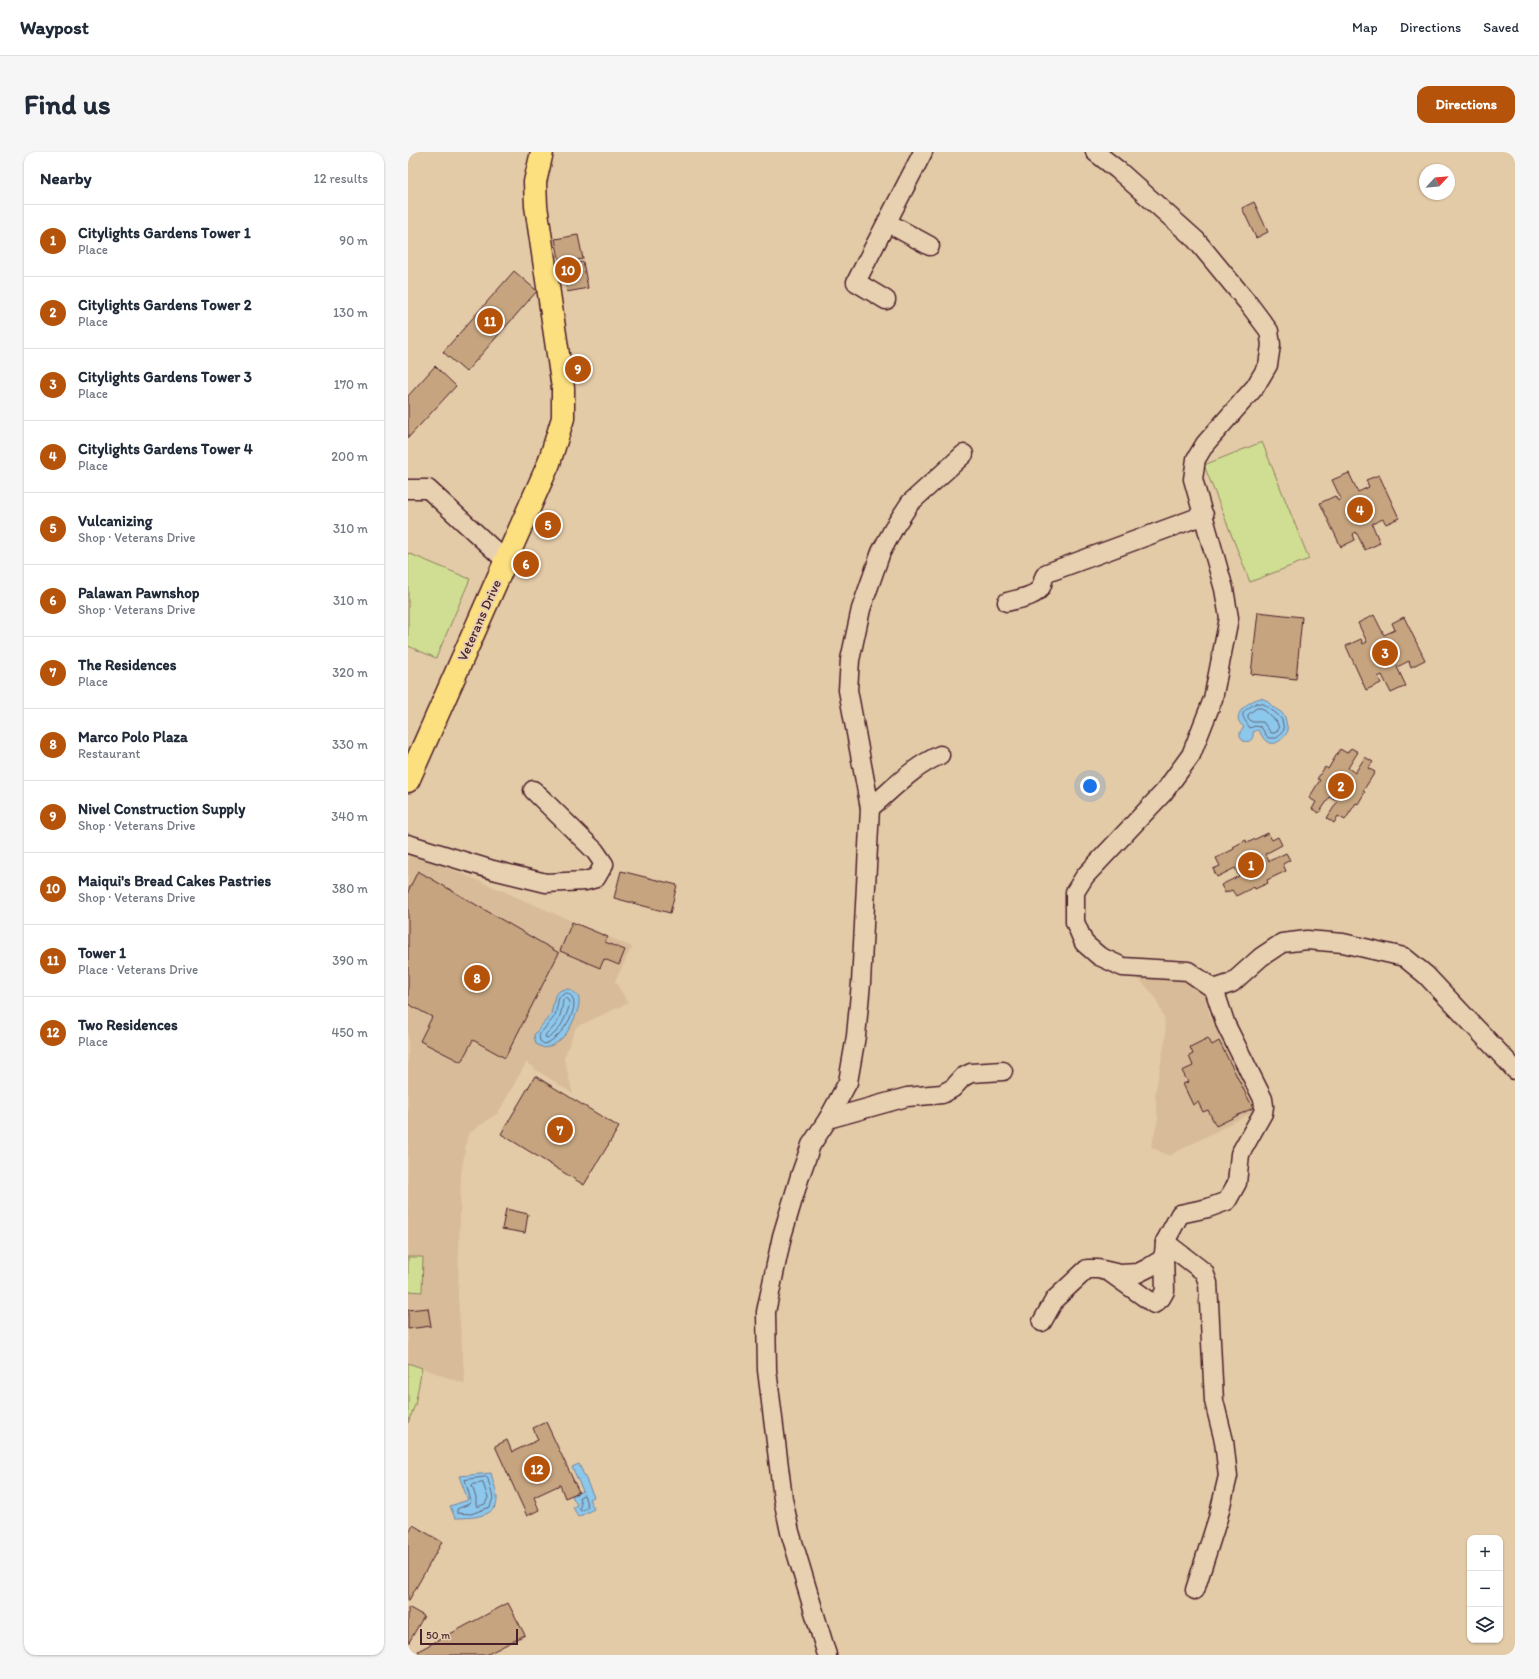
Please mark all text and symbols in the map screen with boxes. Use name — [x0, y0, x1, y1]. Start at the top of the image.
text: Waypost — [20, 16, 89, 39]
text: Map — [1352, 19, 1378, 36]
text: Directions — [1400, 19, 1461, 36]
text: Saved — [1483, 19, 1519, 36]
button: Directions — [1417, 86, 1515, 123]
text: Find us — [24, 87, 111, 121]
north arrow — [1419, 164, 1455, 200]
text: Nearby — [40, 168, 92, 188]
text: 12 results — [314, 171, 368, 186]
text: Citylights Gardens Tower 1 — [78, 224, 251, 242]
text: 1 — [50, 233, 56, 248]
text: 90 m — [339, 233, 368, 248]
text: Place — [78, 242, 108, 257]
pin: 10 — [555, 255, 581, 285]
text: Citylights Gardens Tower 2 — [78, 296, 252, 314]
text: 2 — [50, 305, 56, 320]
text: 130 m — [333, 305, 368, 320]
pin: 11 — [477, 306, 503, 336]
text: Place — [78, 314, 108, 329]
pin: 9 — [565, 354, 591, 384]
text: Citylights Gardens Tower 3 — [78, 368, 252, 386]
text: 3 — [49, 377, 57, 392]
text: 170 m — [334, 377, 368, 392]
text: Place — [78, 386, 108, 401]
text: Citylights Gardens Tower 4 — [78, 440, 253, 458]
text: 4 — [49, 449, 57, 464]
text: 200 m — [331, 449, 368, 464]
text: Place — [78, 458, 108, 473]
pin: 4 — [1347, 495, 1373, 525]
pin: 5 — [535, 510, 561, 540]
text: Vulcanizing — [78, 512, 152, 530]
text: 5 — [50, 521, 56, 536]
text: 310 m — [333, 521, 368, 536]
text: Shop · Veterans Drive — [78, 530, 195, 545]
pin: 6 — [513, 549, 539, 579]
street label: Veterans Drive — [454, 577, 505, 664]
text: Palawan Pawnshop — [78, 584, 199, 602]
text: 6 — [50, 593, 56, 608]
text: 310 m — [333, 593, 368, 608]
text: Shop · Veterans Drive — [78, 602, 195, 617]
pin: 3 — [1372, 638, 1398, 668]
text: The Residences — [78, 656, 176, 674]
text: 7 — [50, 665, 56, 680]
text: 320 m — [332, 665, 368, 680]
text: Place — [78, 674, 108, 689]
text: Marco Polo Plaza — [78, 728, 188, 746]
text: 8 — [49, 737, 57, 752]
text: 330 m — [332, 737, 368, 752]
text: Restaurant — [78, 746, 140, 761]
pin: 2 — [1328, 771, 1354, 801]
your location — [1080, 776, 1100, 796]
text: Nivel Construction Supply — [78, 800, 245, 818]
text: 9 — [50, 809, 56, 824]
text: 340 m — [331, 809, 368, 824]
text: Shop · Veterans Drive — [78, 818, 195, 833]
pin: 1 — [1238, 850, 1264, 880]
text: Maiqui's Bread Cakes Pastries — [78, 872, 271, 890]
text: 10 — [46, 881, 60, 896]
text: 380 m — [332, 881, 368, 896]
text: Shop · Veterans Drive — [78, 890, 195, 905]
text: Tower 1 — [78, 944, 126, 962]
text: 11 — [47, 953, 59, 968]
text: 390 m — [332, 953, 368, 968]
text: Place · Veterans Drive — [78, 962, 198, 977]
pin: 8 — [464, 963, 490, 993]
text: Two Residences — [78, 1016, 178, 1034]
text: 12 — [47, 1025, 59, 1040]
text: 450 m — [331, 1025, 368, 1040]
text: Place — [78, 1034, 108, 1049]
pin: 7 — [547, 1115, 573, 1145]
pin: 12 — [524, 1454, 550, 1484]
map controls — [1467, 1535, 1503, 1643]
button: + — [1467, 1535, 1503, 1571]
button: − — [1467, 1571, 1503, 1607]
button: layers — [1467, 1607, 1503, 1643]
scale bar — [420, 1627, 518, 1646]
text: 50 m — [426, 1629, 450, 1642]

